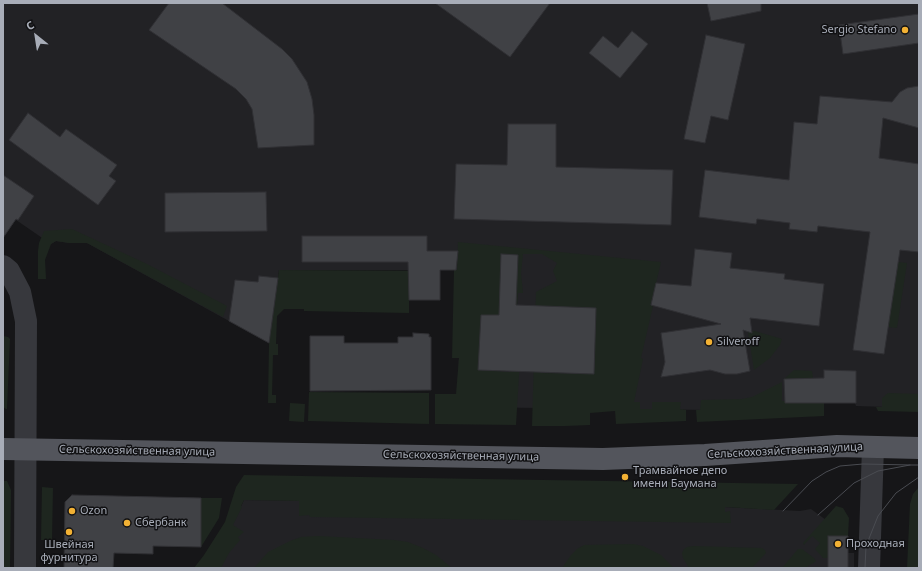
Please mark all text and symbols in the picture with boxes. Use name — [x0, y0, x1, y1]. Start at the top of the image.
north arrow — [16, 16, 56, 56]
text: С — [23, 17, 37, 33]
place label: Sergio Stefano — [822, 23, 897, 37]
marker: Sergio Stefano — [900, 25, 910, 35]
place label: Silveroff — [717, 335, 759, 349]
marker: Silveroff — [704, 337, 714, 347]
street label: Сельскохозяйственная улица — [707, 440, 863, 462]
street label: Сельскохозяйственная улица — [59, 443, 215, 459]
street label: Сельскохозяйственная улица — [383, 448, 539, 464]
place label: Трамвайное депо имени Баумана — [633, 464, 727, 490]
marker: Трамвайное депо имени Баумана — [620, 472, 630, 482]
place label: Ozon — [80, 504, 107, 518]
marker: Ozon — [67, 506, 77, 516]
place label: Сбербанк — [135, 516, 187, 530]
marker: Сбербанк — [122, 518, 132, 528]
marker: Швейная фурнитура — [64, 527, 74, 537]
place label: Проходная — [846, 537, 905, 551]
place label: Швейная фурнитура — [40, 538, 98, 564]
marker: Проходная — [833, 539, 843, 549]

